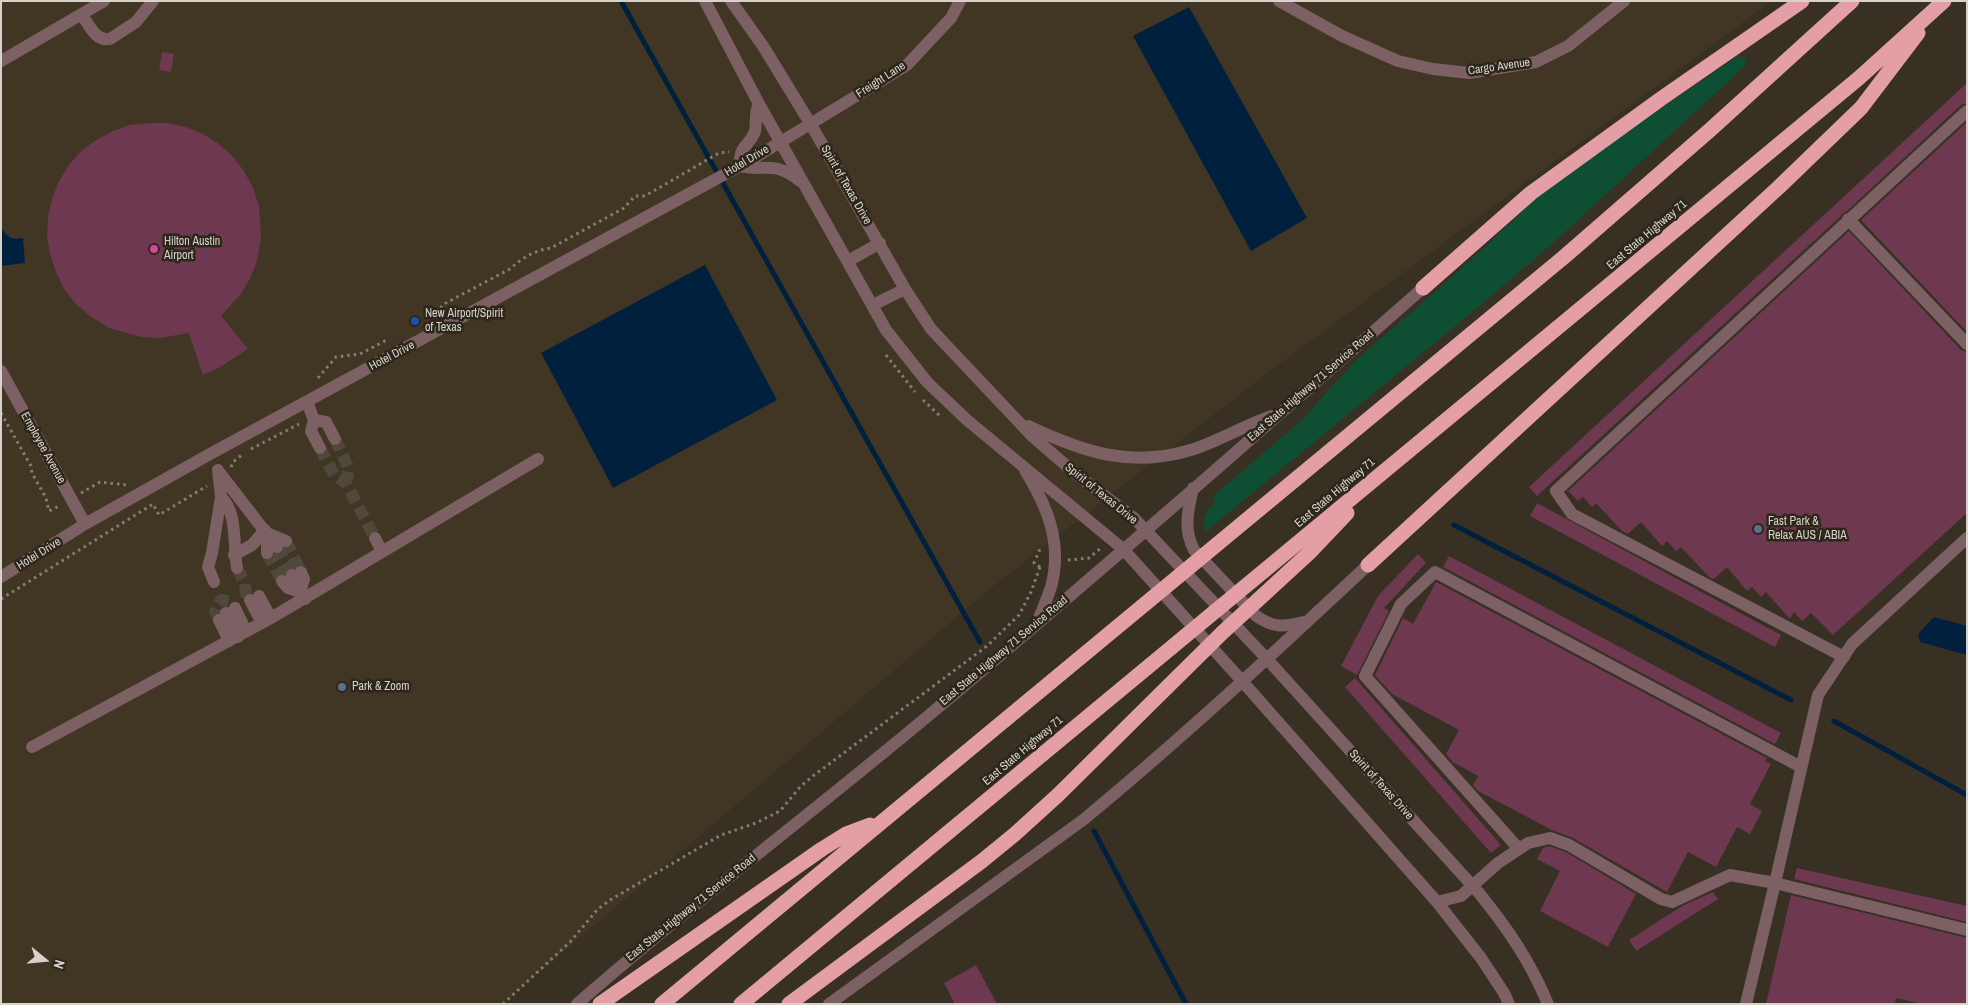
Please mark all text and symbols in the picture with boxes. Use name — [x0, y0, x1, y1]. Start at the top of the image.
street label: Cargo Avenue — [1467, 56, 1531, 78]
street label: Freight Lane — [854, 59, 908, 101]
street label: Hotel Drive — [722, 142, 772, 180]
street label: Spirit of Texas Drive — [817, 143, 875, 227]
street label: East State Highway 71 — [1604, 197, 1690, 273]
place label: Hilton Austin Airport — [164, 235, 220, 263]
marker: Hilton Austin Airport — [148, 243, 160, 255]
place label: New Airport/Spirit of Texas — [425, 307, 503, 335]
marker: New Airport/Spirit of Texas — [409, 315, 421, 327]
street label: East State Highway 71 Service Road — [1245, 327, 1377, 445]
street label: Hotel Drive — [367, 338, 417, 374]
street label: Employee Avenue — [17, 410, 69, 486]
street label: East State Highway 71 — [1292, 455, 1378, 531]
street label: Spirit of Texas Drive — [1062, 460, 1140, 528]
place label: Fast Park & Relax AUS / ABIA — [1768, 515, 1847, 543]
marker: Fast Park & Relax AUS / ABIA — [1752, 523, 1764, 535]
street label: Hotel Drive — [14, 535, 64, 573]
street label: East State Highway 71 Service Road — [937, 593, 1071, 709]
place label: Park & Zoom — [352, 680, 409, 694]
marker: Park & Zoom — [336, 681, 348, 693]
street label: East State Highway 71 — [980, 713, 1066, 789]
street label: Spirit of Texas Drive — [1346, 747, 1416, 823]
street label: East State Highway 71 Service Road — [623, 851, 759, 965]
north arrow — [20, 935, 70, 985]
text: N — [50, 958, 69, 971]

